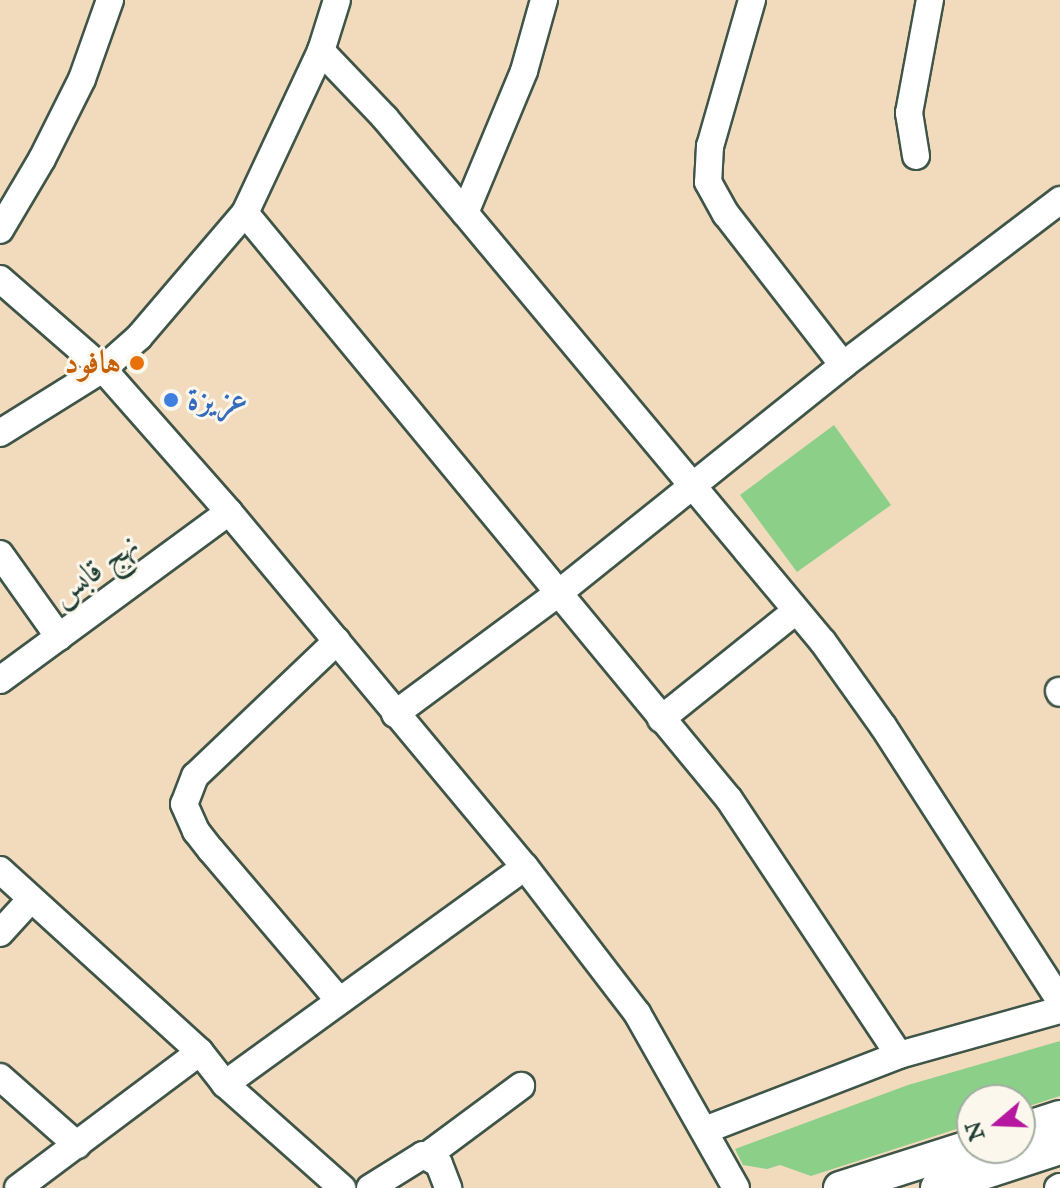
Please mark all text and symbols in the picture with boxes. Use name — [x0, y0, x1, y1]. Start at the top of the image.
place label: هافود — [64, 344, 121, 382]
marker: هافود — [128, 354, 146, 372]
place label: عزيزة — [187, 381, 247, 419]
marker: عزيزة — [162, 391, 180, 409]
street label: نهج قابس — [44, 525, 146, 615]
north arrow — [956, 1084, 1036, 1164]
text: N — [959, 1118, 991, 1145]

